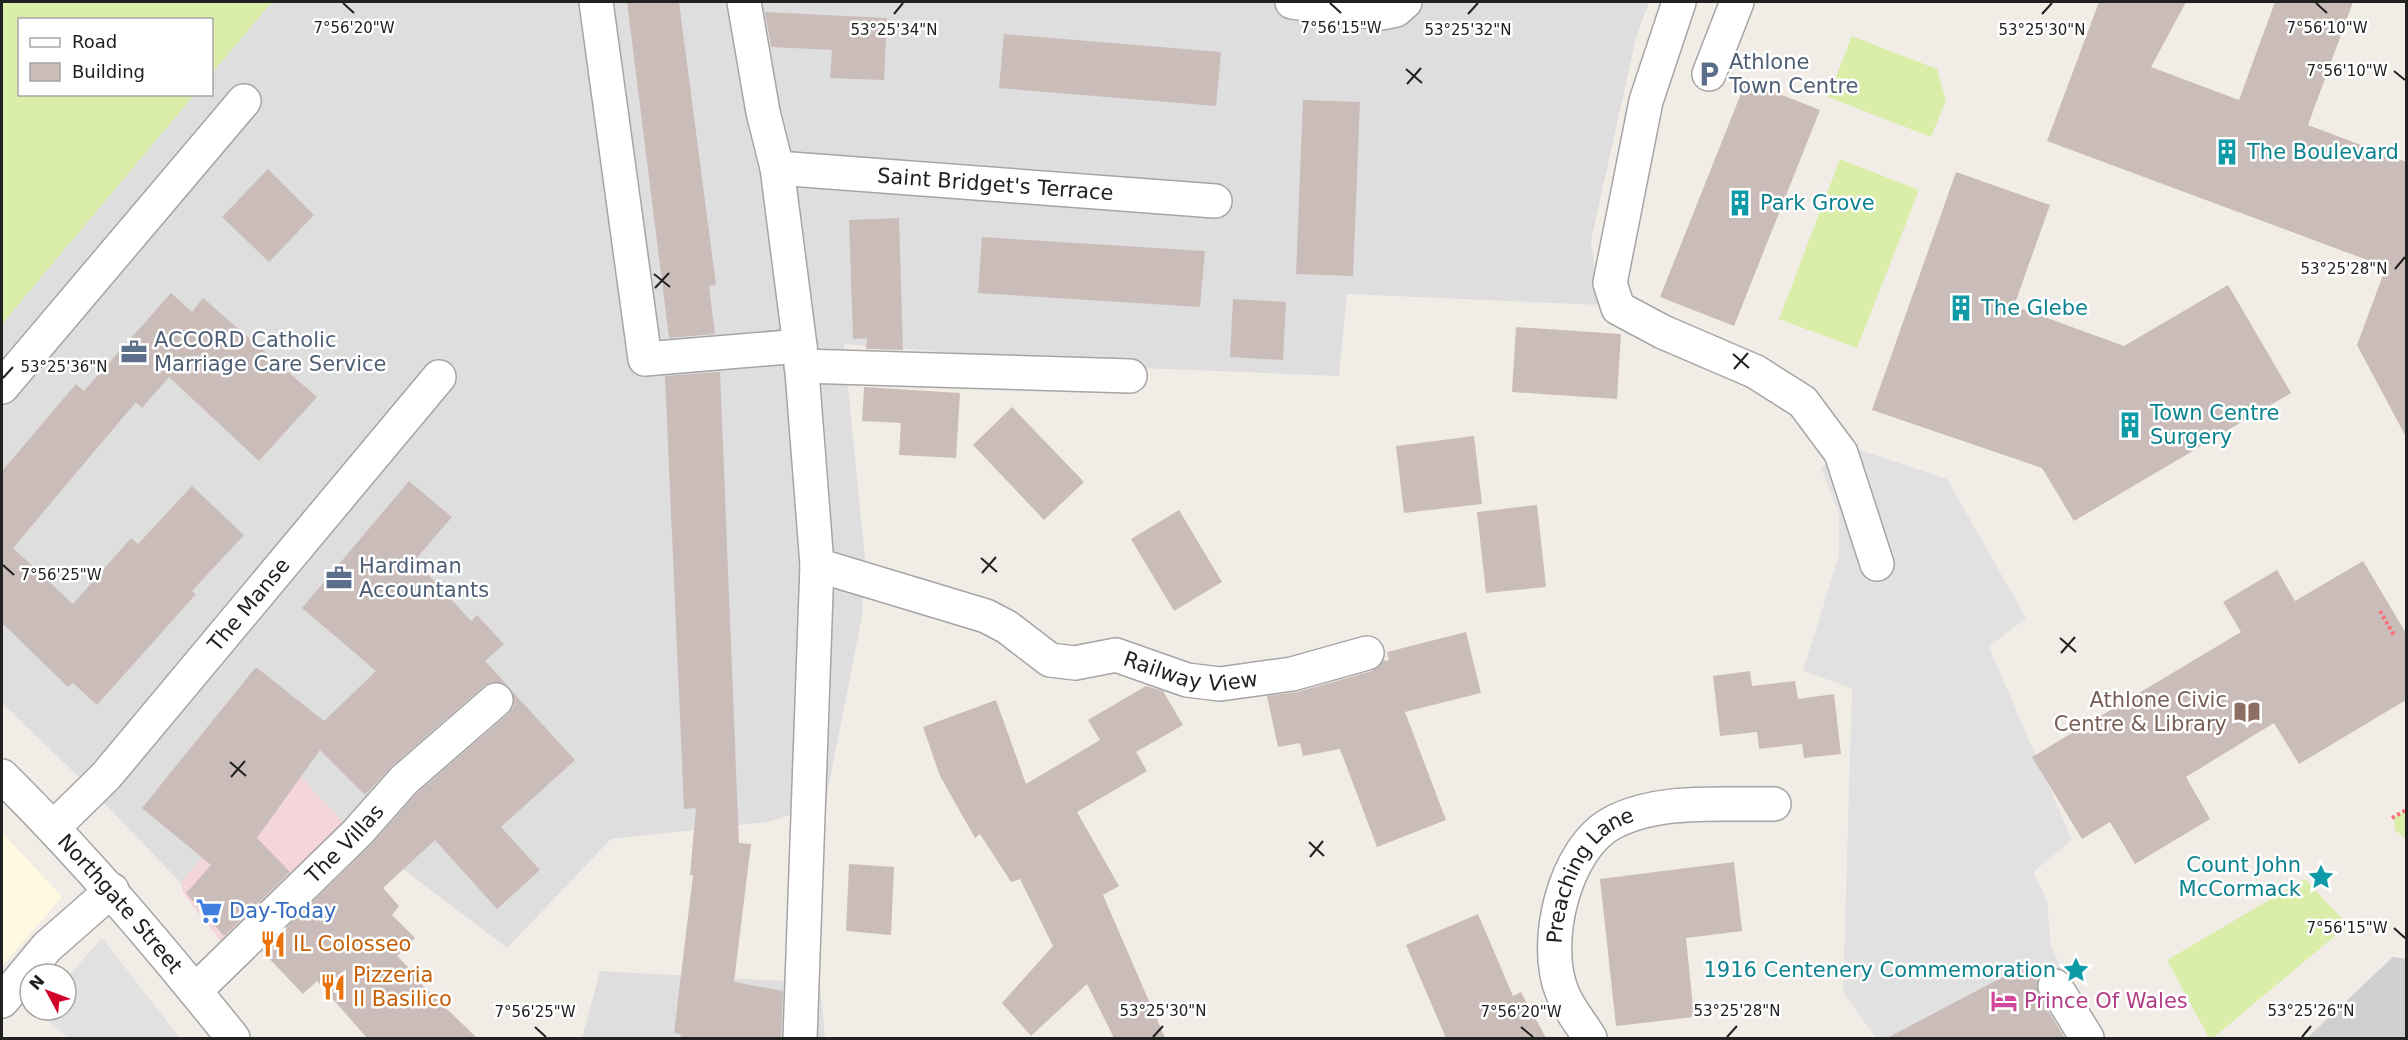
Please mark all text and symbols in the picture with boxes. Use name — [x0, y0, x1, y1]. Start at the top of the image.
legend — [18, 18, 213, 96]
text: 7°56'20"W — [313, 19, 395, 37]
text: 7°56'15"W — [1300, 19, 1382, 37]
text: 7°56'10"W — [2286, 19, 2368, 37]
text: 53°25'34"N — [850, 21, 938, 39]
text: 53°25'32"N — [1424, 21, 1512, 39]
text: 53°25'30"N — [1998, 21, 2086, 39]
text: Road — [72, 31, 117, 52]
place label: Athlone Town Centre — [1728, 50, 1859, 98]
parking icon: Athlone Town Centre — [1694, 59, 1724, 89]
text: Building — [72, 61, 145, 82]
text: 7°56'10"W — [2306, 62, 2388, 80]
building icon: The Boulevard — [2212, 137, 2242, 167]
place label: The Boulevard — [2246, 140, 2399, 164]
street label: Saint Bridget's Terrace — [876, 164, 1114, 205]
building icon: Park Grove — [1725, 188, 1755, 218]
place label: Park Grove — [1760, 191, 1875, 215]
text: 53°25'28"N — [2300, 260, 2388, 278]
building icon: The Glebe — [1946, 293, 1976, 323]
place label: The Glebe — [1980, 296, 2088, 320]
place label: ACCORD Catholic Marriage Care Service — [154, 328, 386, 376]
office icon: ACCORD Catholic Marriage Care Service — [119, 337, 149, 367]
text: 53°25'36"N — [20, 358, 108, 376]
place label: Town Centre Surgery — [2149, 401, 2280, 449]
building icon: Town Centre Surgery — [2115, 410, 2145, 440]
street label: The Manse — [203, 553, 295, 657]
place label: Hardiman Accountants — [359, 554, 489, 602]
office icon: Hardiman Accountants — [324, 563, 354, 593]
text: 7°56'25"W — [20, 566, 102, 584]
street label: Railway View — [1120, 647, 1259, 696]
place label: Athlone Civic Centre & Library — [2054, 688, 2227, 736]
library icon: Athlone Civic Centre & Library — [2232, 697, 2262, 727]
street label: The Villas — [300, 799, 389, 889]
street label: Preaching Lane — [1543, 803, 1637, 944]
street label: Northgate Street — [53, 829, 187, 978]
place label: Count John McCormack — [2179, 853, 2302, 901]
place icon: Count John McCormack — [2306, 862, 2336, 892]
supermarket icon: Day-Today — [194, 896, 224, 926]
place label: Day-Today — [229, 899, 336, 923]
text: 7°56'15"W — [2306, 919, 2388, 937]
restaurant icon: IL Colosseo — [258, 929, 288, 959]
place label: IL Colosseo — [293, 932, 411, 956]
place icon: 1916 Centenery Commemoration — [2061, 955, 2091, 985]
place label: 1916 Centenery Commemoration — [1703, 958, 2056, 982]
north arrow — [18, 962, 78, 1022]
place label: Pizzeria Il Basilico — [353, 963, 452, 1011]
text: N — [25, 971, 49, 994]
restaurant icon: Pizzeria Il Basilico — [318, 972, 348, 1002]
hotel icon: Prince Of Wales — [1989, 986, 2019, 1016]
place label: Prince Of Wales — [2024, 989, 2188, 1013]
text: 53°25'30"N — [1119, 1002, 1207, 1020]
text: 53°25'28"N — [1693, 1002, 1781, 1020]
text: 53°25'26"N — [2267, 1002, 2355, 1020]
text: 7°56'25"W — [494, 1003, 576, 1021]
text: 7°56'20"W — [1480, 1003, 1562, 1021]

